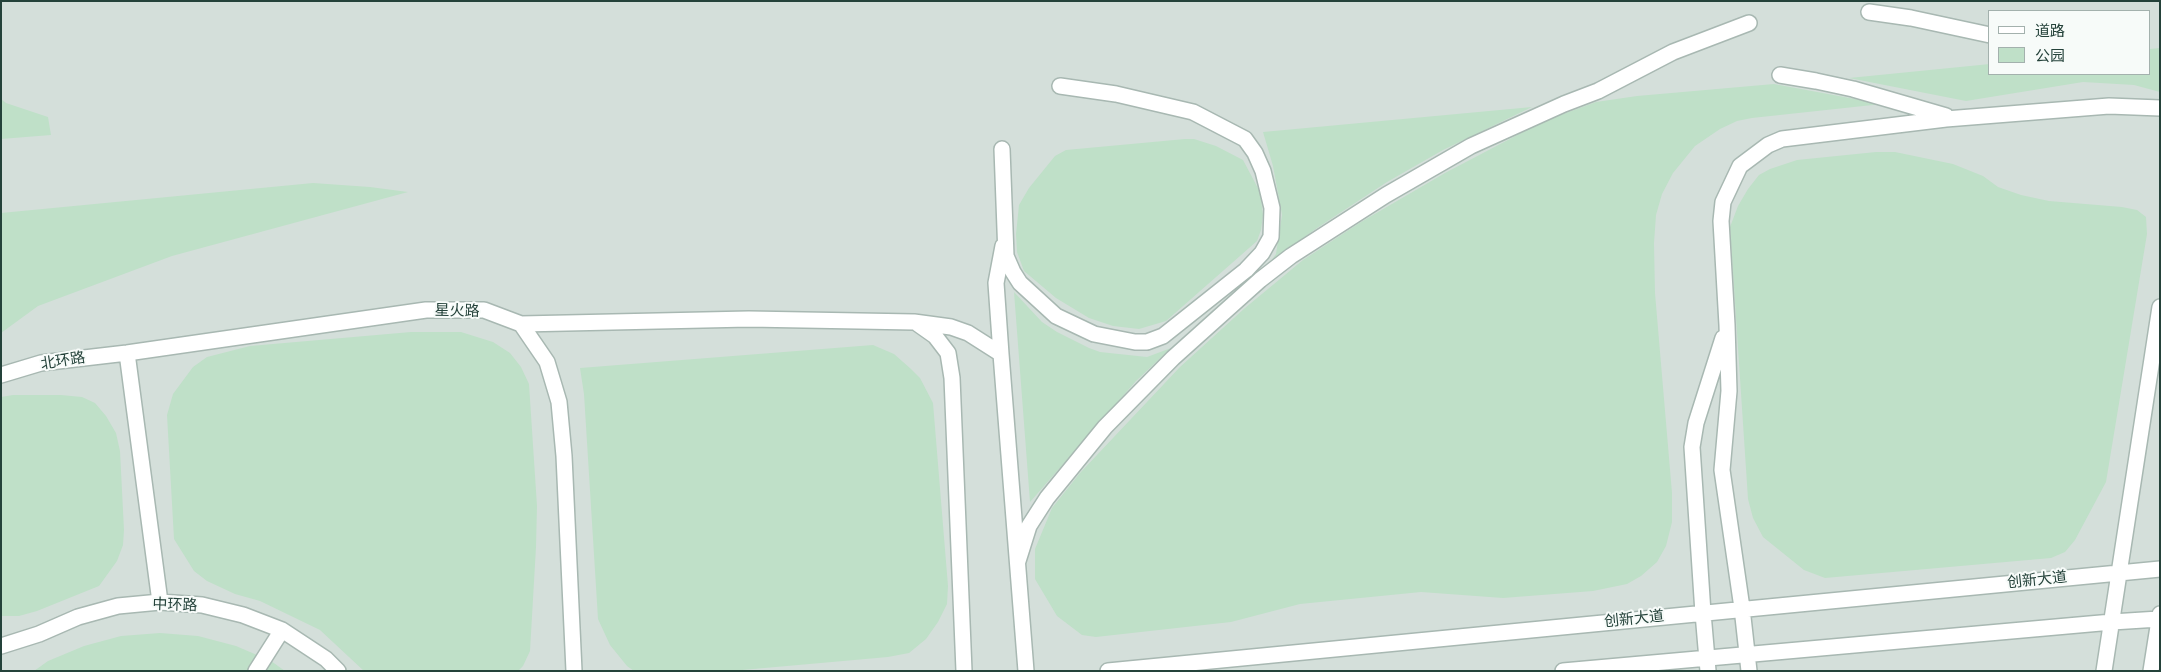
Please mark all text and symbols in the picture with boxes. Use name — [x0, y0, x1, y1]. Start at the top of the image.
legend — [1988, 10, 2151, 75]
text: 道路 — [2035, 21, 2065, 40]
text: 公园 — [2035, 46, 2065, 65]
street label: 星火路 — [434, 302, 480, 320]
street label: 北环路 — [39, 349, 87, 373]
street label: 创新大道 — [2006, 568, 2068, 592]
street label: 中环路 — [152, 595, 198, 615]
street label: 创新大道 — [1603, 607, 1665, 631]

